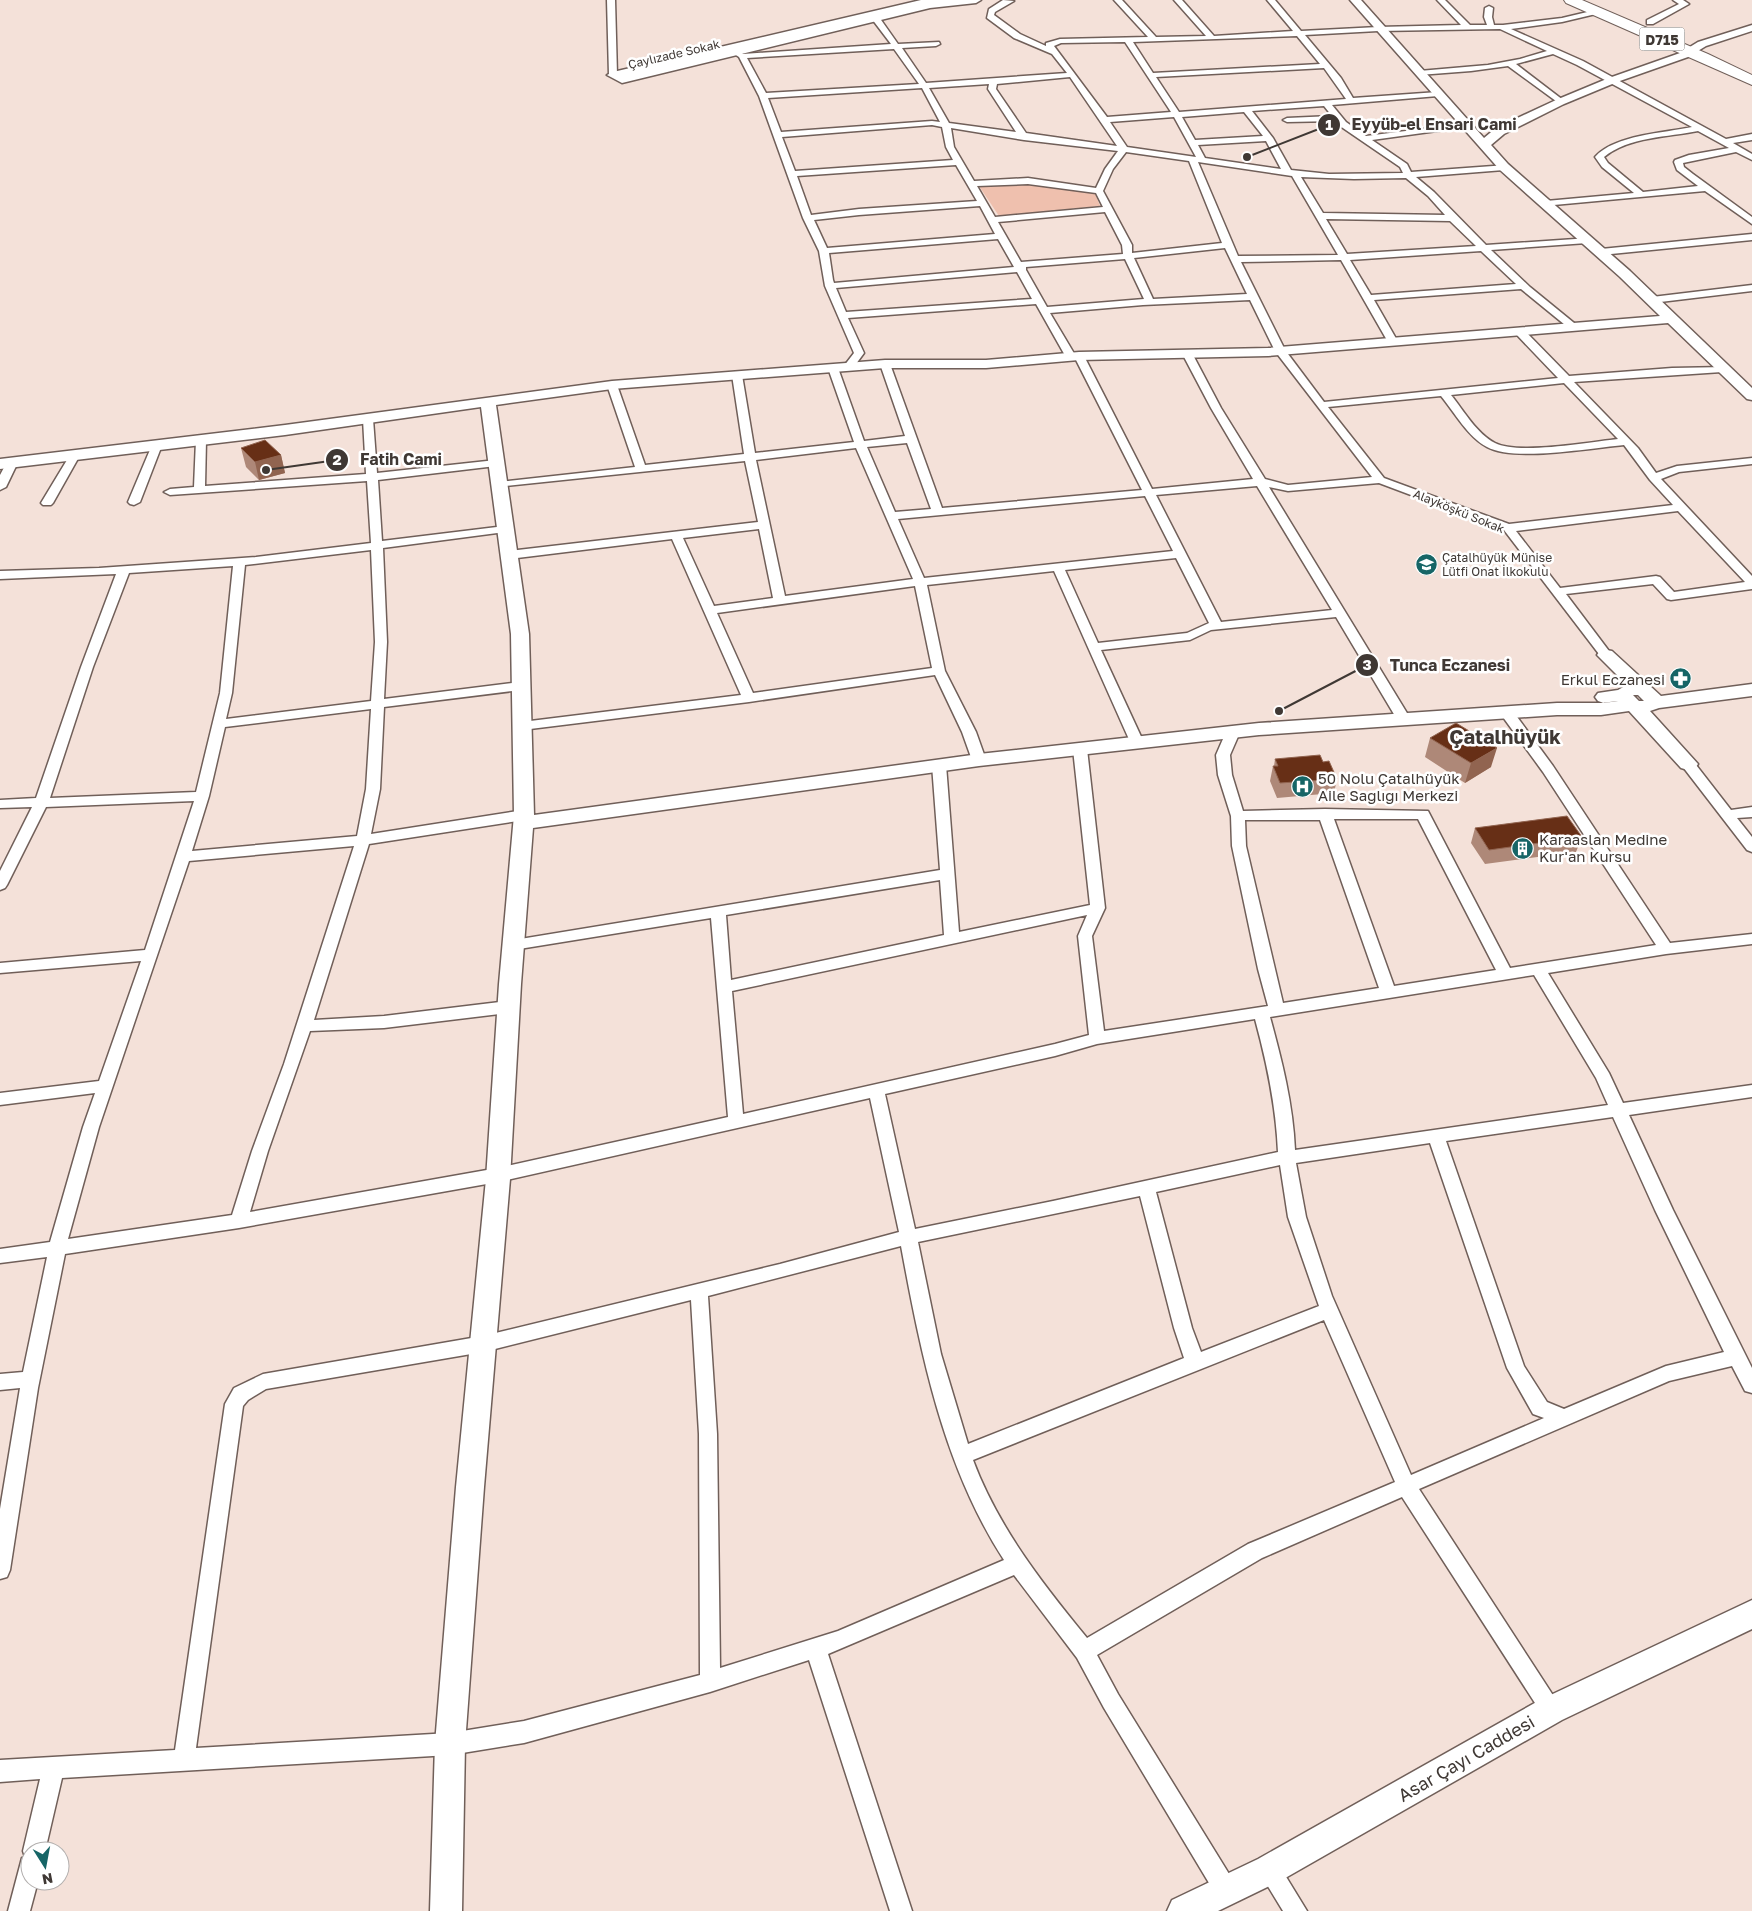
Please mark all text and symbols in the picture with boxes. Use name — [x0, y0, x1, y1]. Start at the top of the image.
road number: D715 — [1640, 28, 1684, 50]
street label: Çaylızade Sokak — [627, 36, 722, 72]
callout: Eyyüb-el Ensari Cami — [1317, 109, 1527, 140]
text: Eyyüb-el Ensari Cami — [1351, 114, 1517, 134]
text: 1 — [1325, 115, 1333, 133]
callout: Fatih Cami — [325, 444, 452, 475]
text: Fatih Cami — [360, 449, 442, 469]
text: 2 — [332, 450, 342, 468]
street label: Alayköşkü Sokak — [1411, 486, 1507, 536]
place label: Çatalhüyük Münise Lütfi Onat İlkokulu — [1442, 550, 1552, 579]
school or university icon: Çatalhüyük Münise Lütfi Onat İlkokulu — [1414, 552, 1438, 576]
callout: Tunca Eczanesi — [1354, 650, 1520, 681]
text: 3 — [1362, 655, 1372, 673]
text: Tunca Eczanesi — [1390, 655, 1510, 675]
pharmacy icon: Erkul Eczanesi — [1669, 667, 1693, 691]
place label: Erkul Eczanesi — [1561, 670, 1665, 688]
district label: Çatalhüyük — [1449, 724, 1561, 748]
place label: 50 Nolu Çatalhüyük Aile Sağlığı Merkezi — [1318, 769, 1460, 804]
hospital icon: 50 Nolu Çatalhüyük Aile Sağlığı Merkezi — [1290, 775, 1314, 799]
place label: Karaaslan Medine Kur'an Kursu — [1539, 830, 1668, 865]
building icon: Karaaslan Medine Kur'an Kursu — [1511, 836, 1535, 860]
street label: Asar Çayı Caddesi — [1394, 1710, 1538, 1806]
north arrow — [20, 1841, 70, 1891]
text: N — [41, 1870, 54, 1889]

